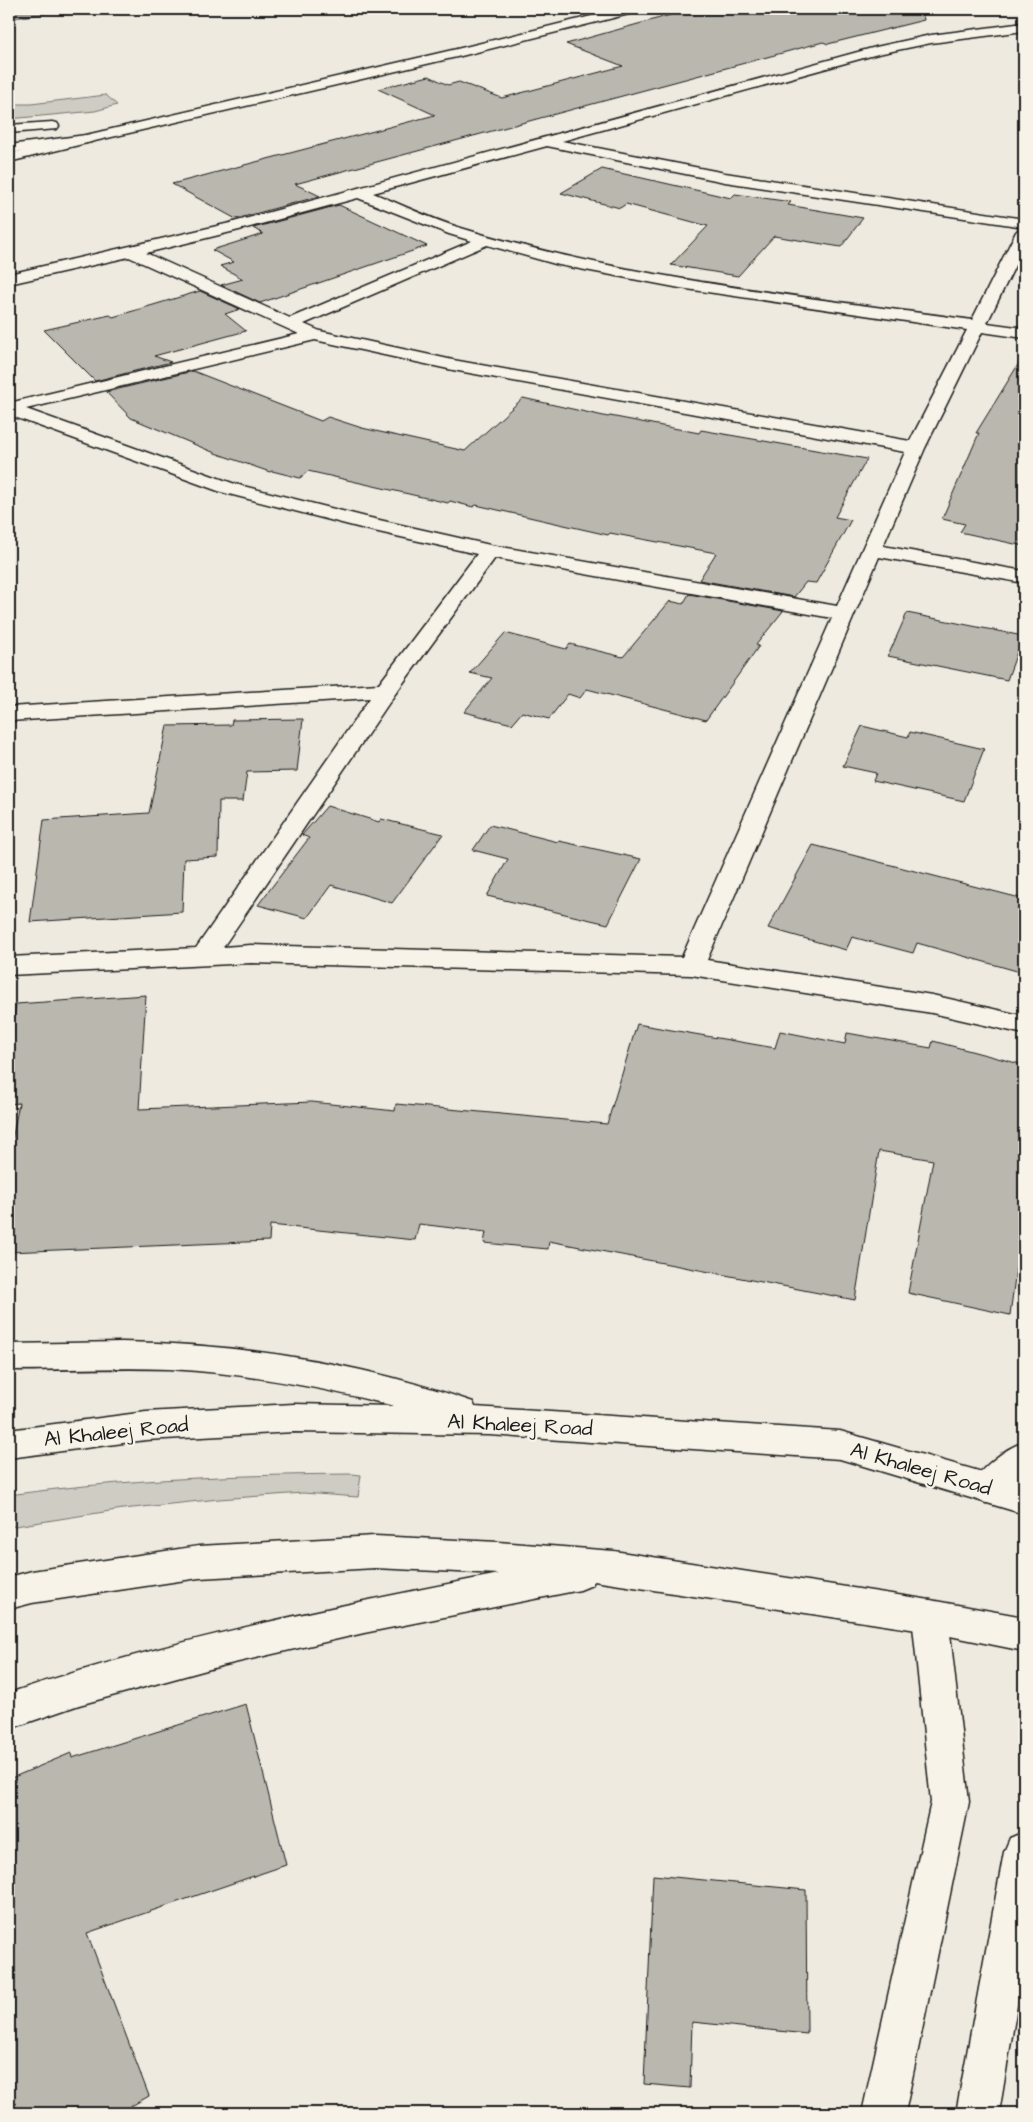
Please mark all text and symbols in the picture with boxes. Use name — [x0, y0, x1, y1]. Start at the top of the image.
street label: Al Khaleej Road — [447, 1407, 594, 1443]
street label: Al Khaleej Road — [42, 1410, 190, 1454]
street label: Al Khaleej Road — [847, 1435, 995, 1503]

